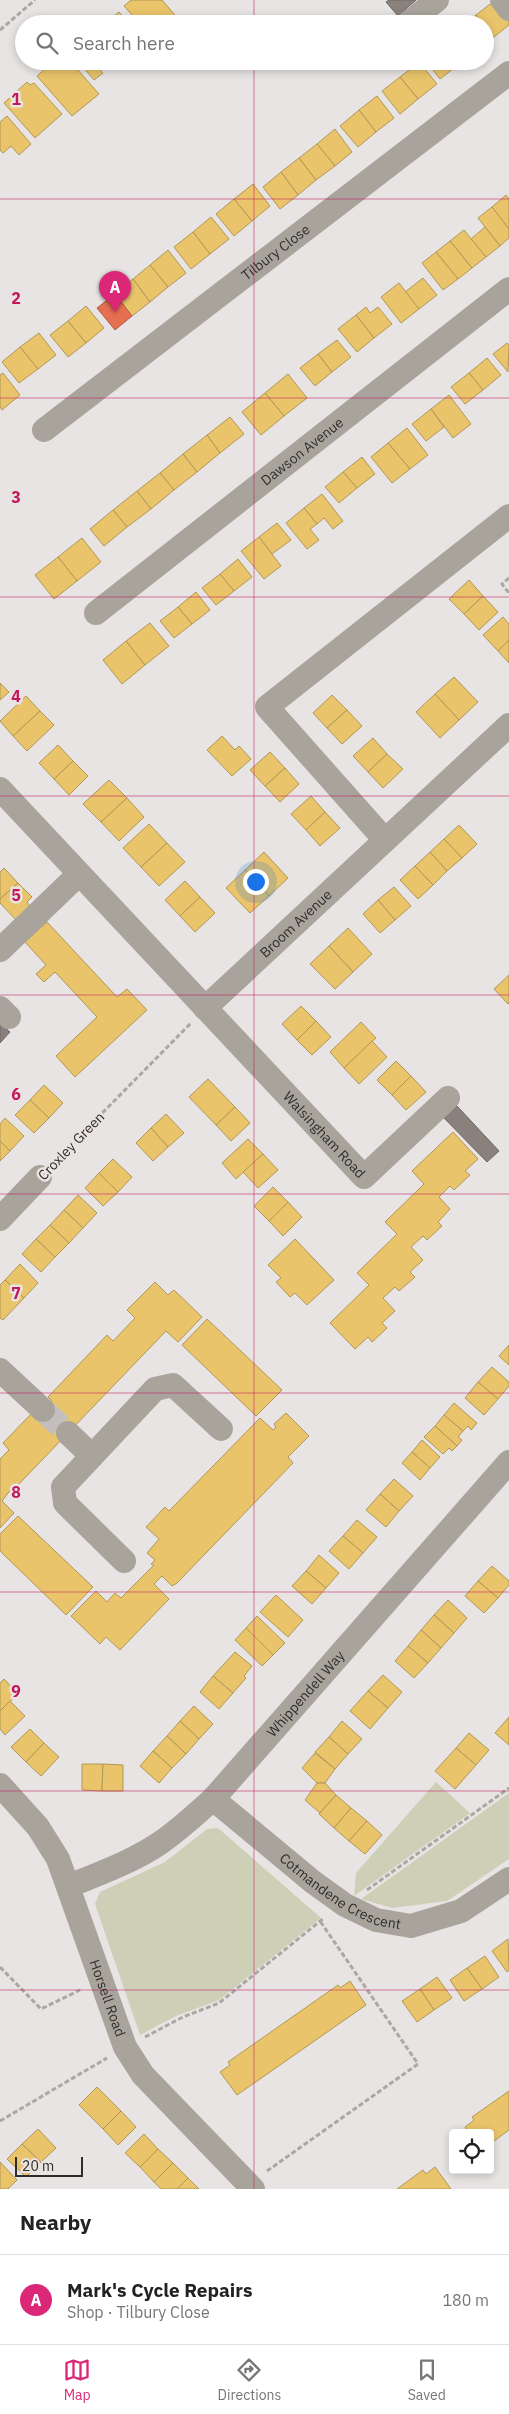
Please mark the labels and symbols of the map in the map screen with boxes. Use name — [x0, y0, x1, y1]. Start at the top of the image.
text: 1 — [11, 89, 21, 109]
street label: Tilbury Close — [238, 220, 314, 284]
pin: A — [99, 271, 131, 312]
text: 2 — [11, 288, 21, 308]
street label: Dawson Avenue — [257, 413, 347, 489]
text: 3 — [11, 487, 21, 507]
text: 4 — [11, 686, 21, 706]
your location — [243, 869, 269, 895]
text: 5 — [11, 885, 21, 905]
street label: Broom Avenue — [256, 885, 336, 962]
text: 6 — [11, 1084, 21, 1104]
street label: Walsingham Road — [279, 1088, 369, 1182]
street label: Croxley Green — [34, 1108, 108, 1184]
text: 7 — [11, 1283, 21, 1303]
text: 8 — [11, 1482, 21, 1502]
street label: Whippendell Way — [263, 1647, 348, 1741]
text: 9 — [11, 1681, 21, 1701]
street label: Cotmandene Crescent — [276, 1849, 402, 1933]
street label: Horsell Road — [86, 1957, 130, 2039]
scale bar — [15, 2154, 82, 2177]

